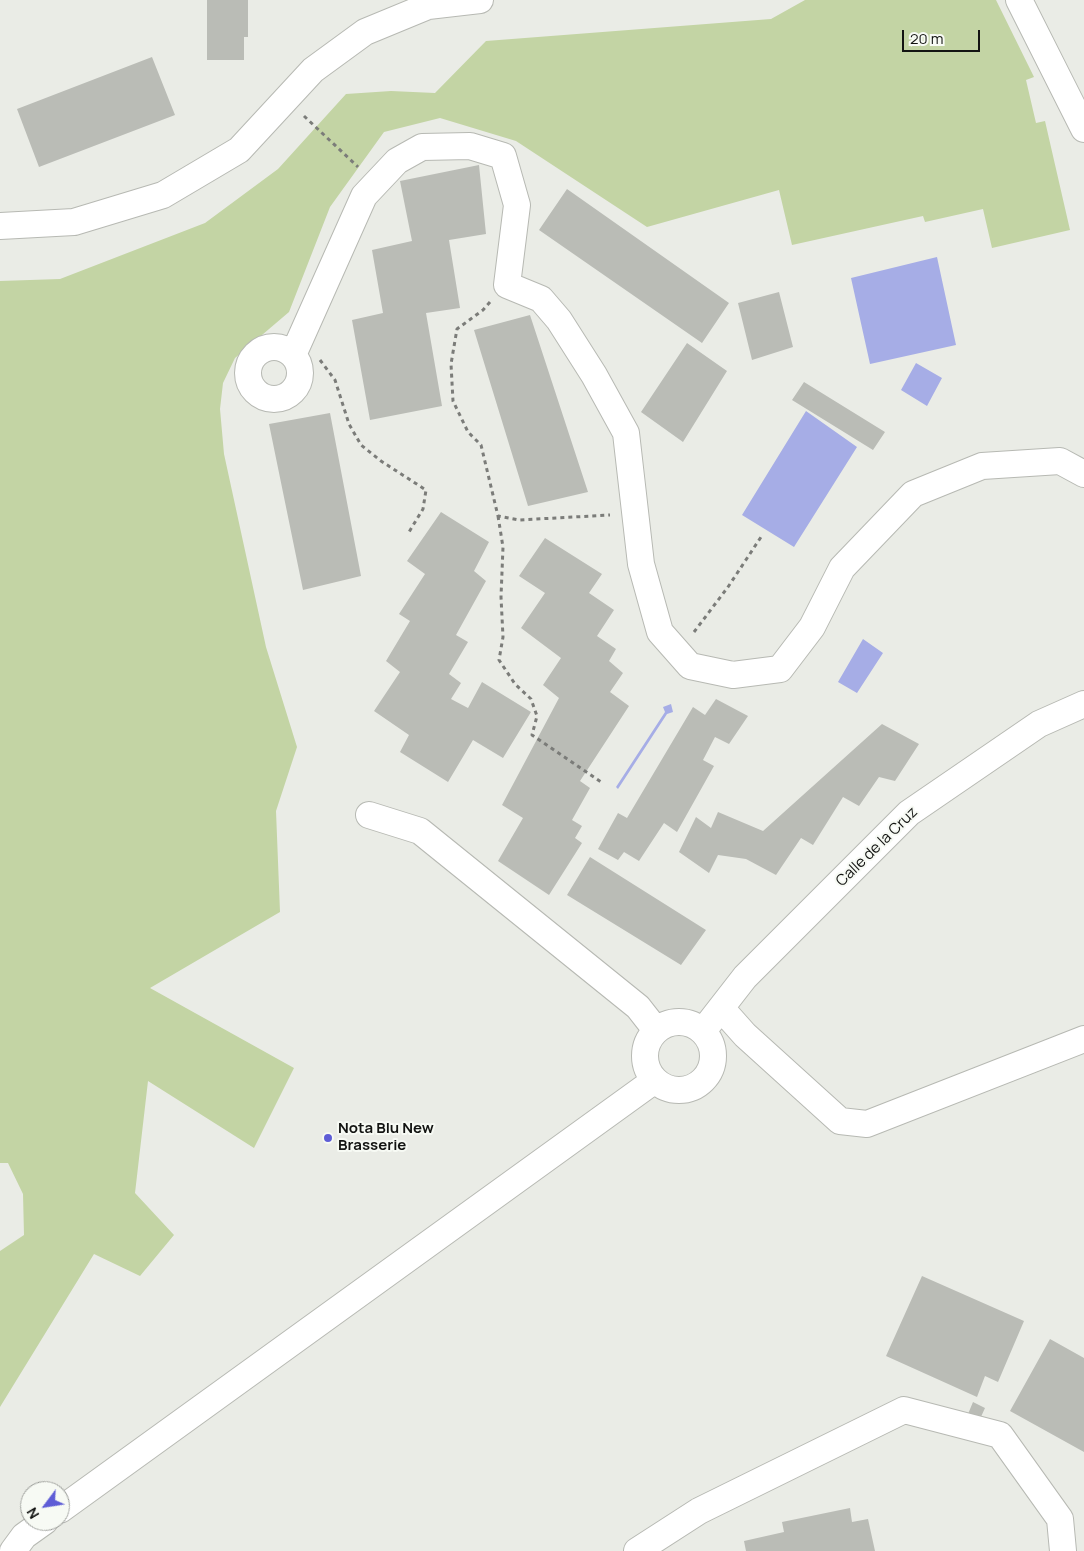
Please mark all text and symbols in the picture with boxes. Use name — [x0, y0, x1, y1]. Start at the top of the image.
scale bar — [904, 20, 982, 52]
text: 20 m — [910, 28, 943, 49]
street label: Calle de la Cruz — [833, 804, 921, 890]
place label: Nota Blu New Brasserie — [338, 1120, 434, 1155]
marker: Nota Blu New Brasserie — [322, 1132, 334, 1144]
north arrow — [20, 1481, 70, 1531]
text: N — [22, 1504, 43, 1523]

